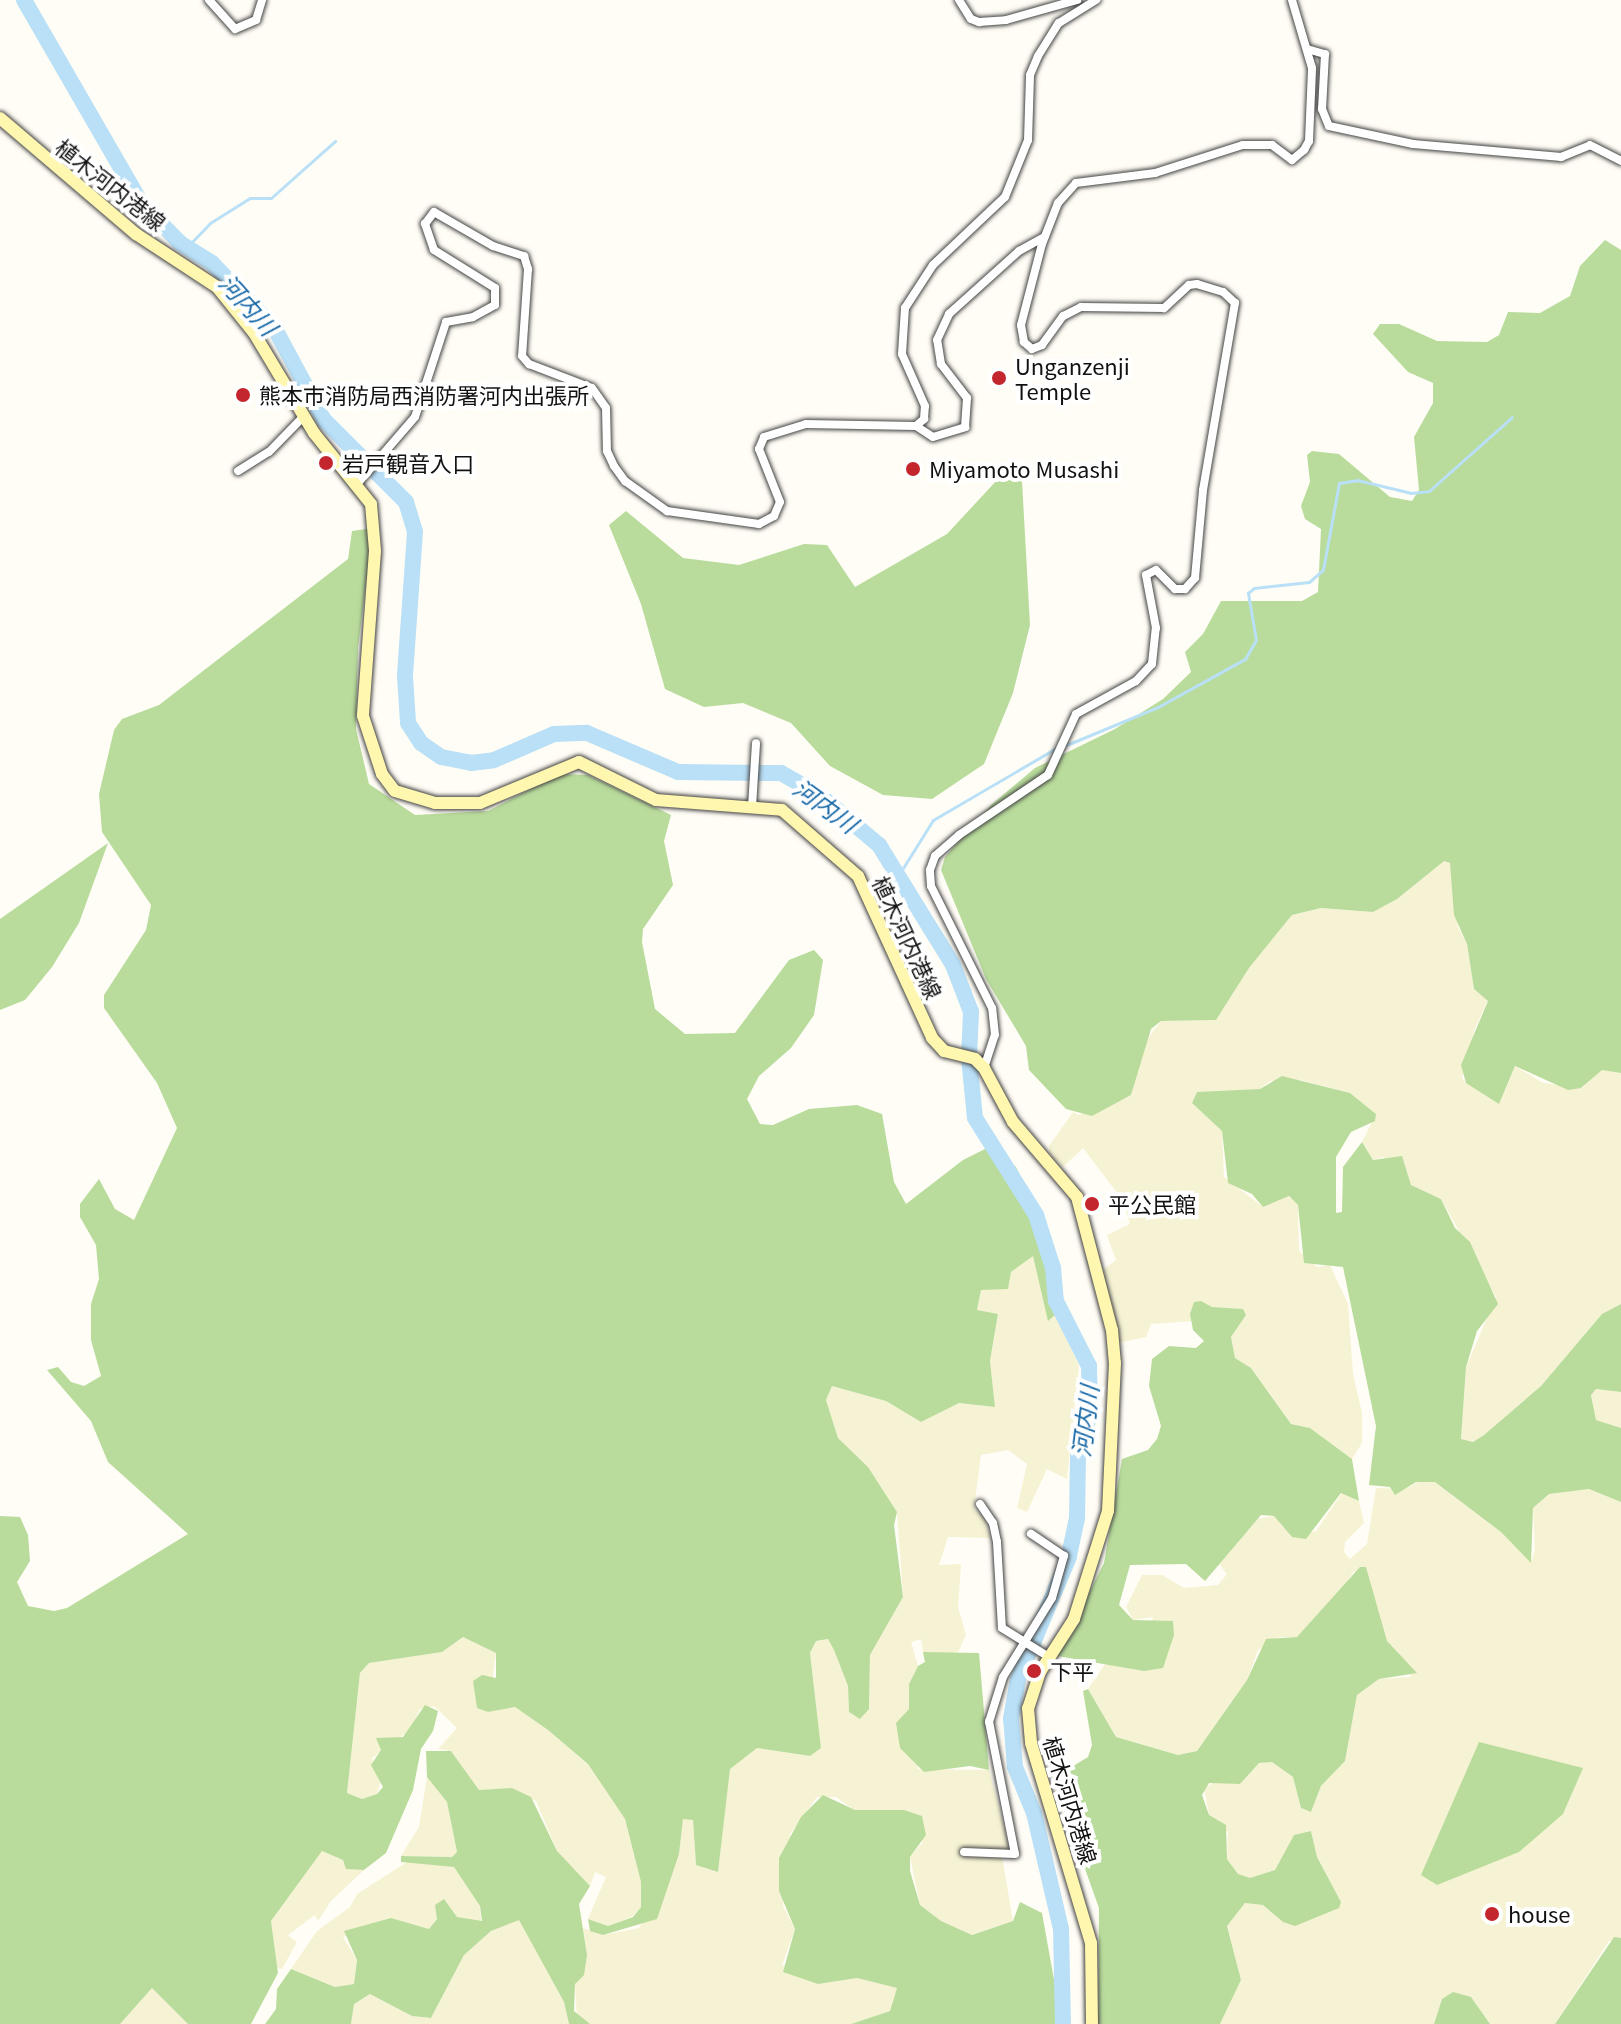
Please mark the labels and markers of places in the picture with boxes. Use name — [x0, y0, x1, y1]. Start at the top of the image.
place label: Unganzenji Temple — [1015, 352, 1130, 404]
marker: Unganzenji Temple — [990, 369, 1008, 387]
place label: 熊本市消防局西消防署河内出張所 — [259, 382, 589, 408]
marker: 熊本市消防局西消防署河内出張所 — [234, 386, 252, 404]
place label: 岩戸観音入口 — [342, 450, 474, 476]
marker: 岩戸観音入口 — [317, 454, 335, 472]
place label: Miyamoto Musashi — [929, 456, 1119, 482]
marker: Miyamoto Musashi — [904, 460, 922, 478]
place label: 平公民館 — [1108, 1191, 1196, 1217]
marker: 平公民館 — [1083, 1195, 1101, 1213]
place label: 下平 — [1050, 1658, 1094, 1684]
marker: 下平 — [1025, 1662, 1043, 1680]
place label: house — [1508, 1901, 1571, 1927]
marker: house — [1483, 1905, 1501, 1923]

